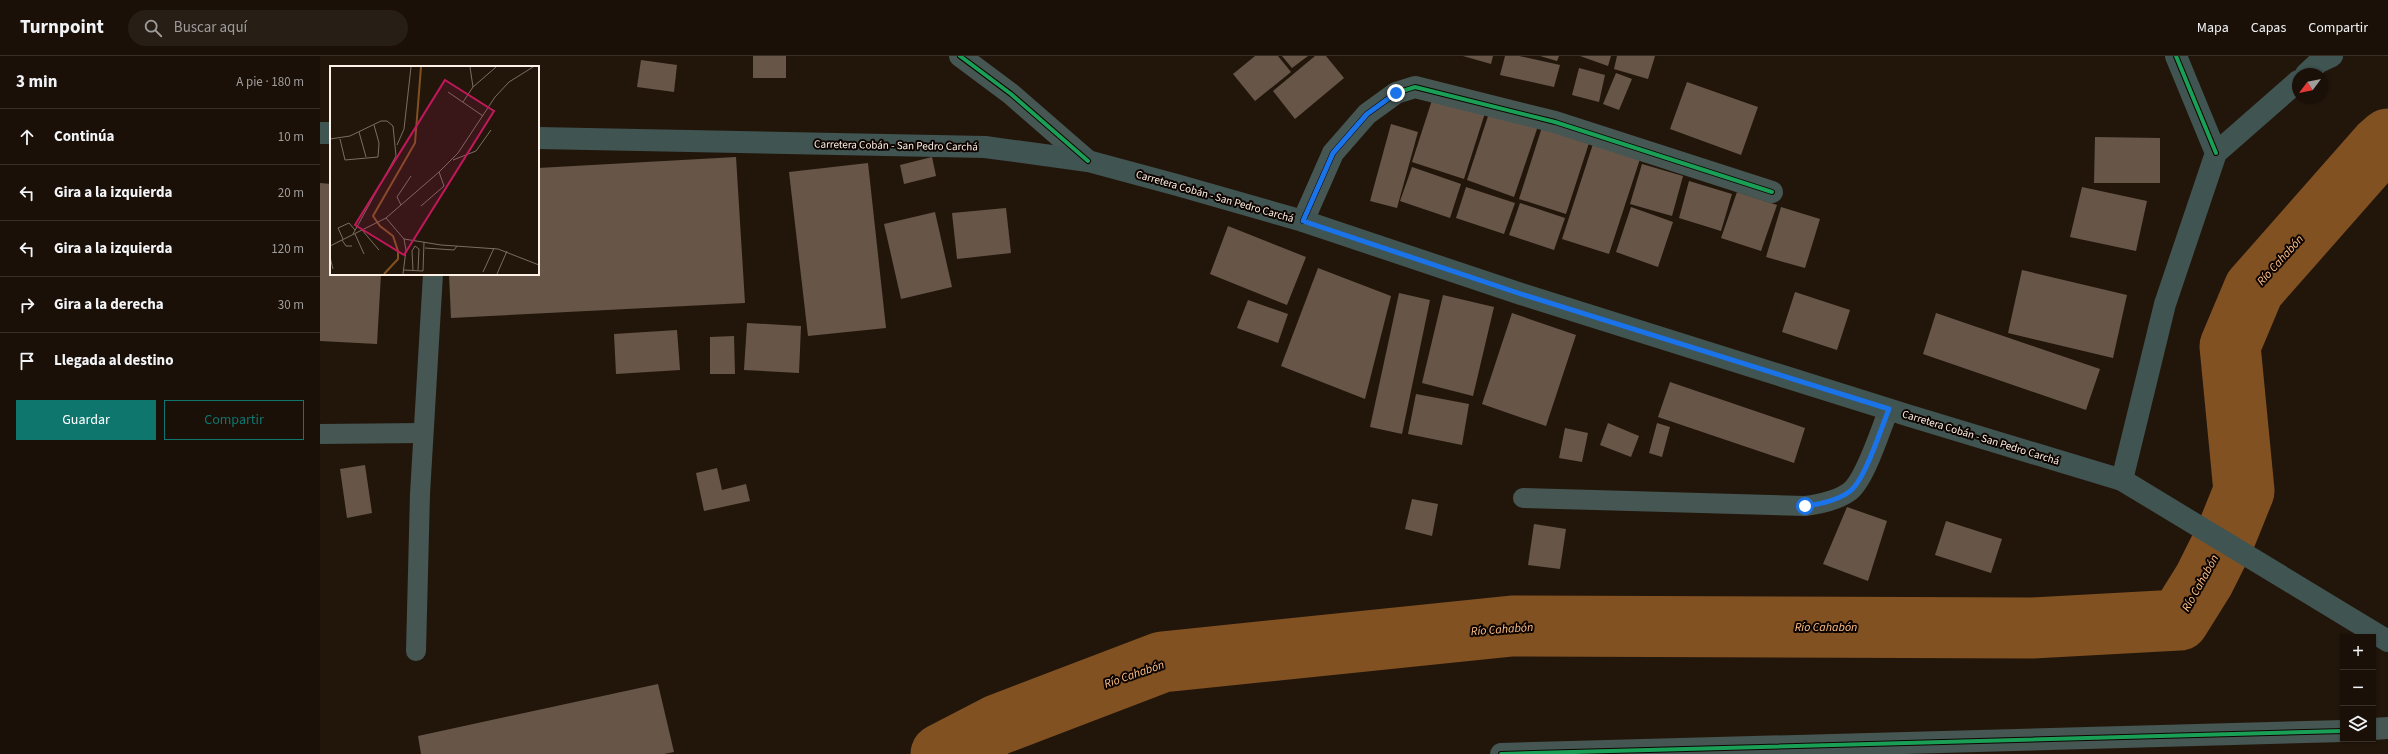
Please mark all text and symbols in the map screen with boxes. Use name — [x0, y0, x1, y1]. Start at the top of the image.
search box — [128, 10, 408, 46]
text: Turnpoint — [20, 14, 104, 41]
icon: search — [142, 17, 164, 39]
text: Buscar aquí — [174, 17, 247, 38]
text: Mapa — [2197, 18, 2229, 38]
text: Capas — [2251, 18, 2286, 38]
text: Compartir — [2308, 18, 2368, 38]
inset map — [330, 66, 539, 275]
north arrow — [2292, 68, 2328, 104]
text: 3 min — [16, 70, 57, 94]
text: A pie · 180 m — [236, 73, 304, 91]
route end — [1387, 84, 1405, 102]
icon: ahead — [16, 126, 38, 148]
text: Continúa — [54, 126, 115, 147]
text: 10 m — [278, 128, 304, 146]
street label: Carretera Cobán - San Pedro Carchá — [814, 137, 978, 154]
street label: Carretera Cobán - San Pedro Carchá — [1134, 167, 1296, 226]
icon: left — [16, 182, 38, 204]
text: Gira a la izquierda — [54, 182, 173, 203]
text: 20 m — [278, 184, 304, 202]
water label: Río Cahabón — [2253, 231, 2308, 289]
icon: left — [16, 238, 38, 260]
text: Gira a la izquierda — [54, 238, 173, 259]
text: 120 m — [271, 240, 304, 258]
icon: right — [16, 294, 38, 316]
text: Gira a la derecha — [54, 294, 164, 315]
text: 30 m — [278, 296, 304, 314]
icon: arrive — [16, 350, 38, 372]
text: Llegada al destino — [54, 350, 174, 371]
button: Guardar — [16, 400, 156, 440]
button: Compartir — [164, 400, 304, 440]
street label: Carretera Cobán - San Pedro Carchá — [1900, 406, 2061, 469]
route start — [1796, 497, 1814, 515]
water label: Río Cahabón — [2178, 552, 2223, 615]
water label: Río Cahabón — [1470, 619, 1534, 640]
water label: Río Cahabón — [1795, 619, 1857, 636]
map controls — [2340, 634, 2376, 742]
button: + — [2340, 634, 2376, 670]
water label: Río Cahabón — [1102, 656, 1167, 693]
button: − — [2340, 670, 2376, 706]
button: layers — [2340, 706, 2376, 742]

